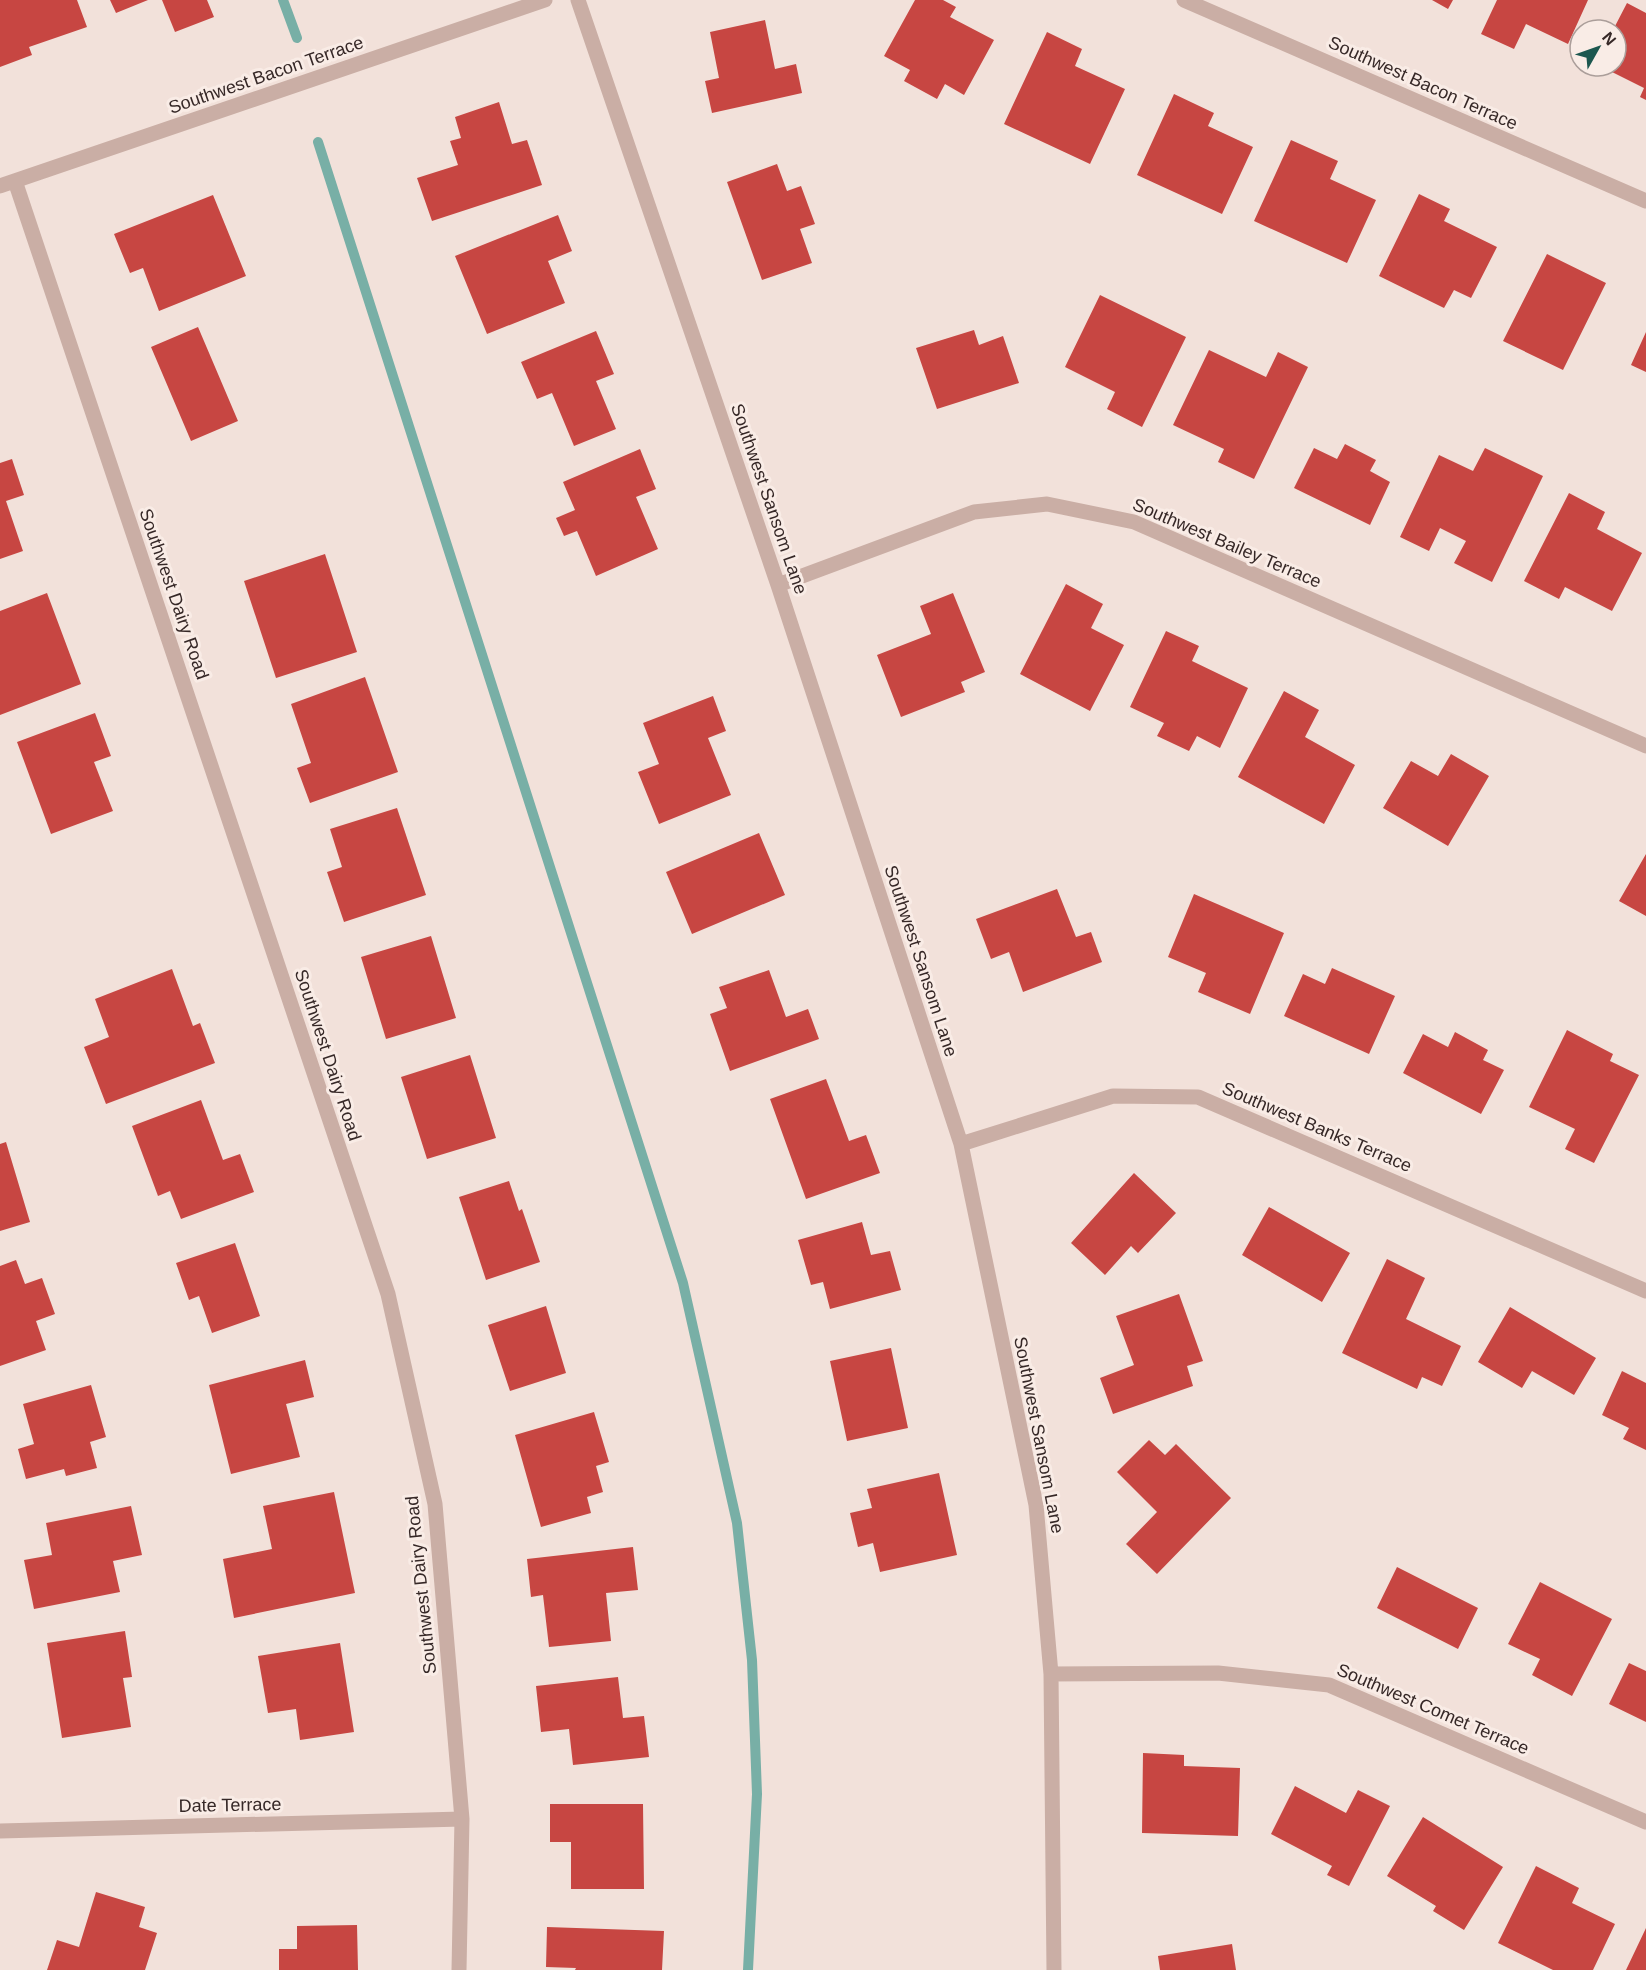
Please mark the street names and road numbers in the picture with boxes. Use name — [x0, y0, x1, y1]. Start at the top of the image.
street label: Southwest Bacon Terrace — [166, 32, 366, 118]
street label: Southwest Bacon Terrace — [1325, 32, 1521, 134]
street label: Southwest Sansom Lane — [727, 401, 811, 597]
street label: Southwest Bailey Terrace — [1130, 494, 1324, 592]
street label: Southwest Dairy Road — [135, 506, 213, 682]
street label: Southwest Sansom Lane — [881, 863, 961, 1059]
street label: Southwest Dairy Road — [291, 967, 365, 1143]
street label: Southwest Banks Terrace — [1219, 1078, 1415, 1176]
street label: Southwest Sansom Lane — [1010, 1335, 1068, 1535]
street label: Southwest Dairy Road — [402, 1495, 440, 1675]
street label: Southwest Comet Terrace — [1334, 1659, 1532, 1759]
street label: Date Terrace — [178, 1794, 282, 1816]

